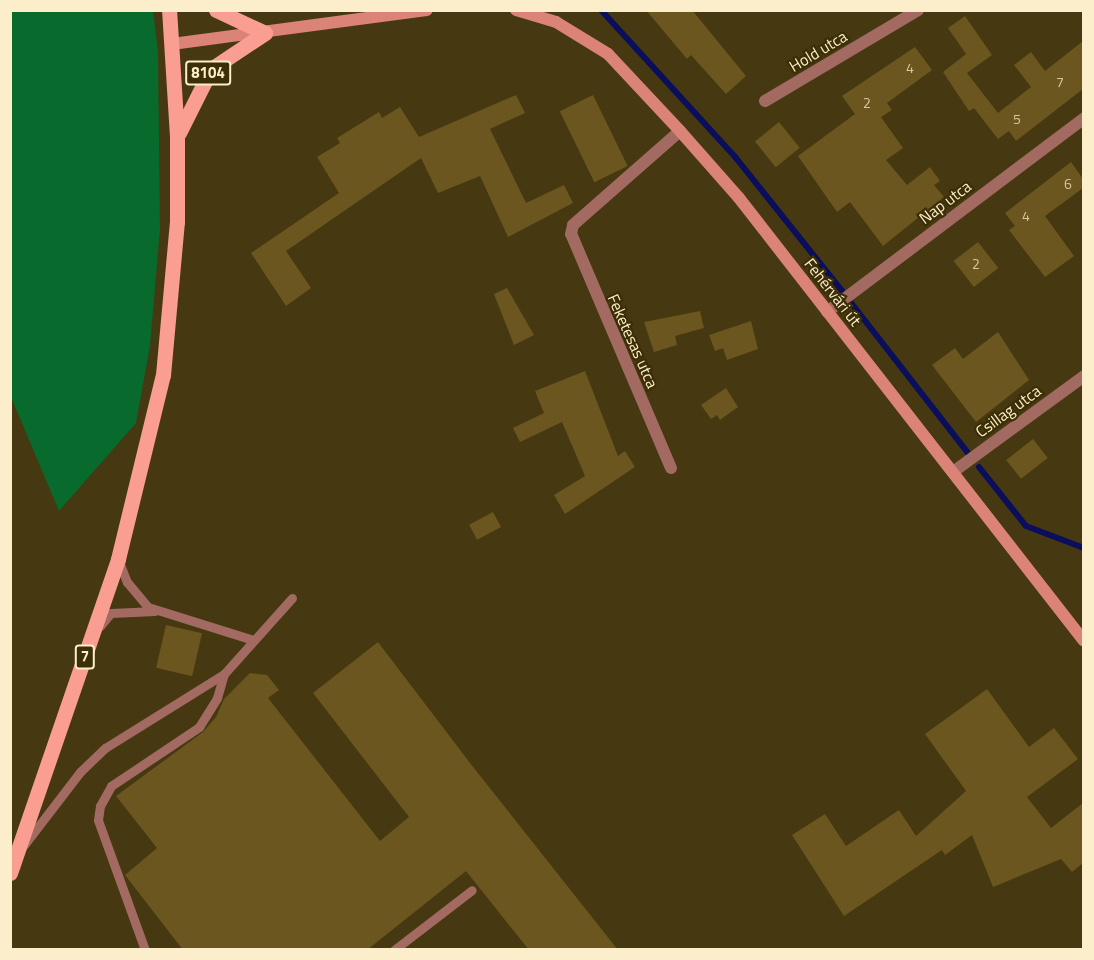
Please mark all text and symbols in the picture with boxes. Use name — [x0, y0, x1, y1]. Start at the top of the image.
street label: Hold utca — [786, 26, 850, 76]
house number: 4 — [906, 60, 914, 76]
road number: 8104 — [184, 61, 232, 85]
house number: 7 — [1056, 74, 1064, 90]
house number: 2 — [863, 95, 871, 111]
house number: 5 — [1013, 111, 1021, 127]
street label: Nap utca — [915, 176, 975, 228]
house number: 6 — [1064, 176, 1072, 192]
house number: 4 — [1022, 208, 1030, 224]
street label: Fehérvári út — [801, 254, 865, 330]
house number: 2 — [972, 256, 980, 272]
street label: Feketesas utca — [604, 291, 662, 391]
street label: Csillag utca — [972, 381, 1044, 441]
road number: 7 — [74, 645, 96, 669]

